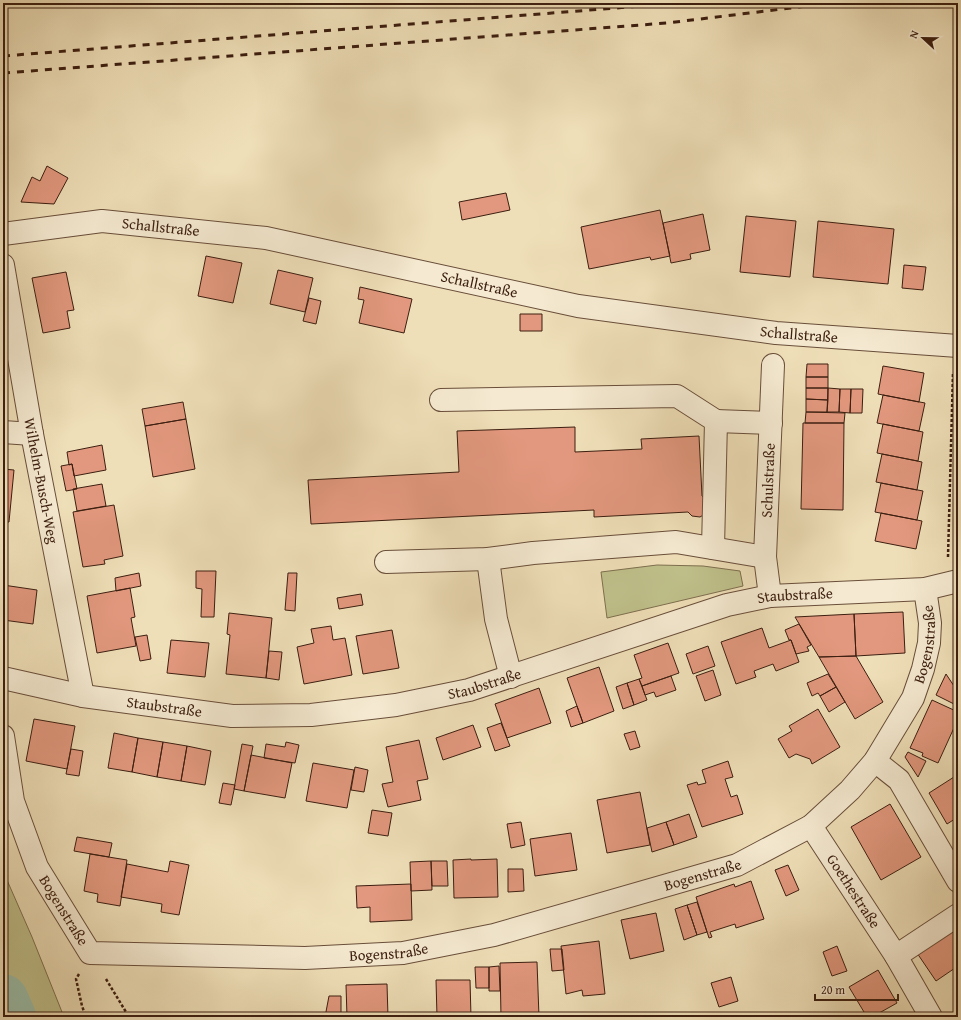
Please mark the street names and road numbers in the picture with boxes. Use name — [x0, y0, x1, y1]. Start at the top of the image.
street label: Schallstraße — [121, 212, 201, 241]
street label: Schallstraße — [439, 265, 520, 303]
street label: Schallstraße — [759, 320, 839, 347]
street label: Wilhelm-Busch-Weg — [19, 416, 64, 546]
street label: Schulstraße — [756, 443, 780, 518]
street label: Staubstraße — [755, 582, 833, 608]
street label: Bogenstraße — [908, 604, 940, 686]
street label: Staubstraße — [446, 663, 524, 704]
street label: Staubstraße — [125, 691, 203, 722]
street label: Goethestraße — [822, 850, 886, 932]
street label: Bogenstraße — [661, 853, 745, 896]
street label: Bogenstraße — [34, 871, 94, 949]
street label: Bogenstraße — [349, 937, 430, 966]

